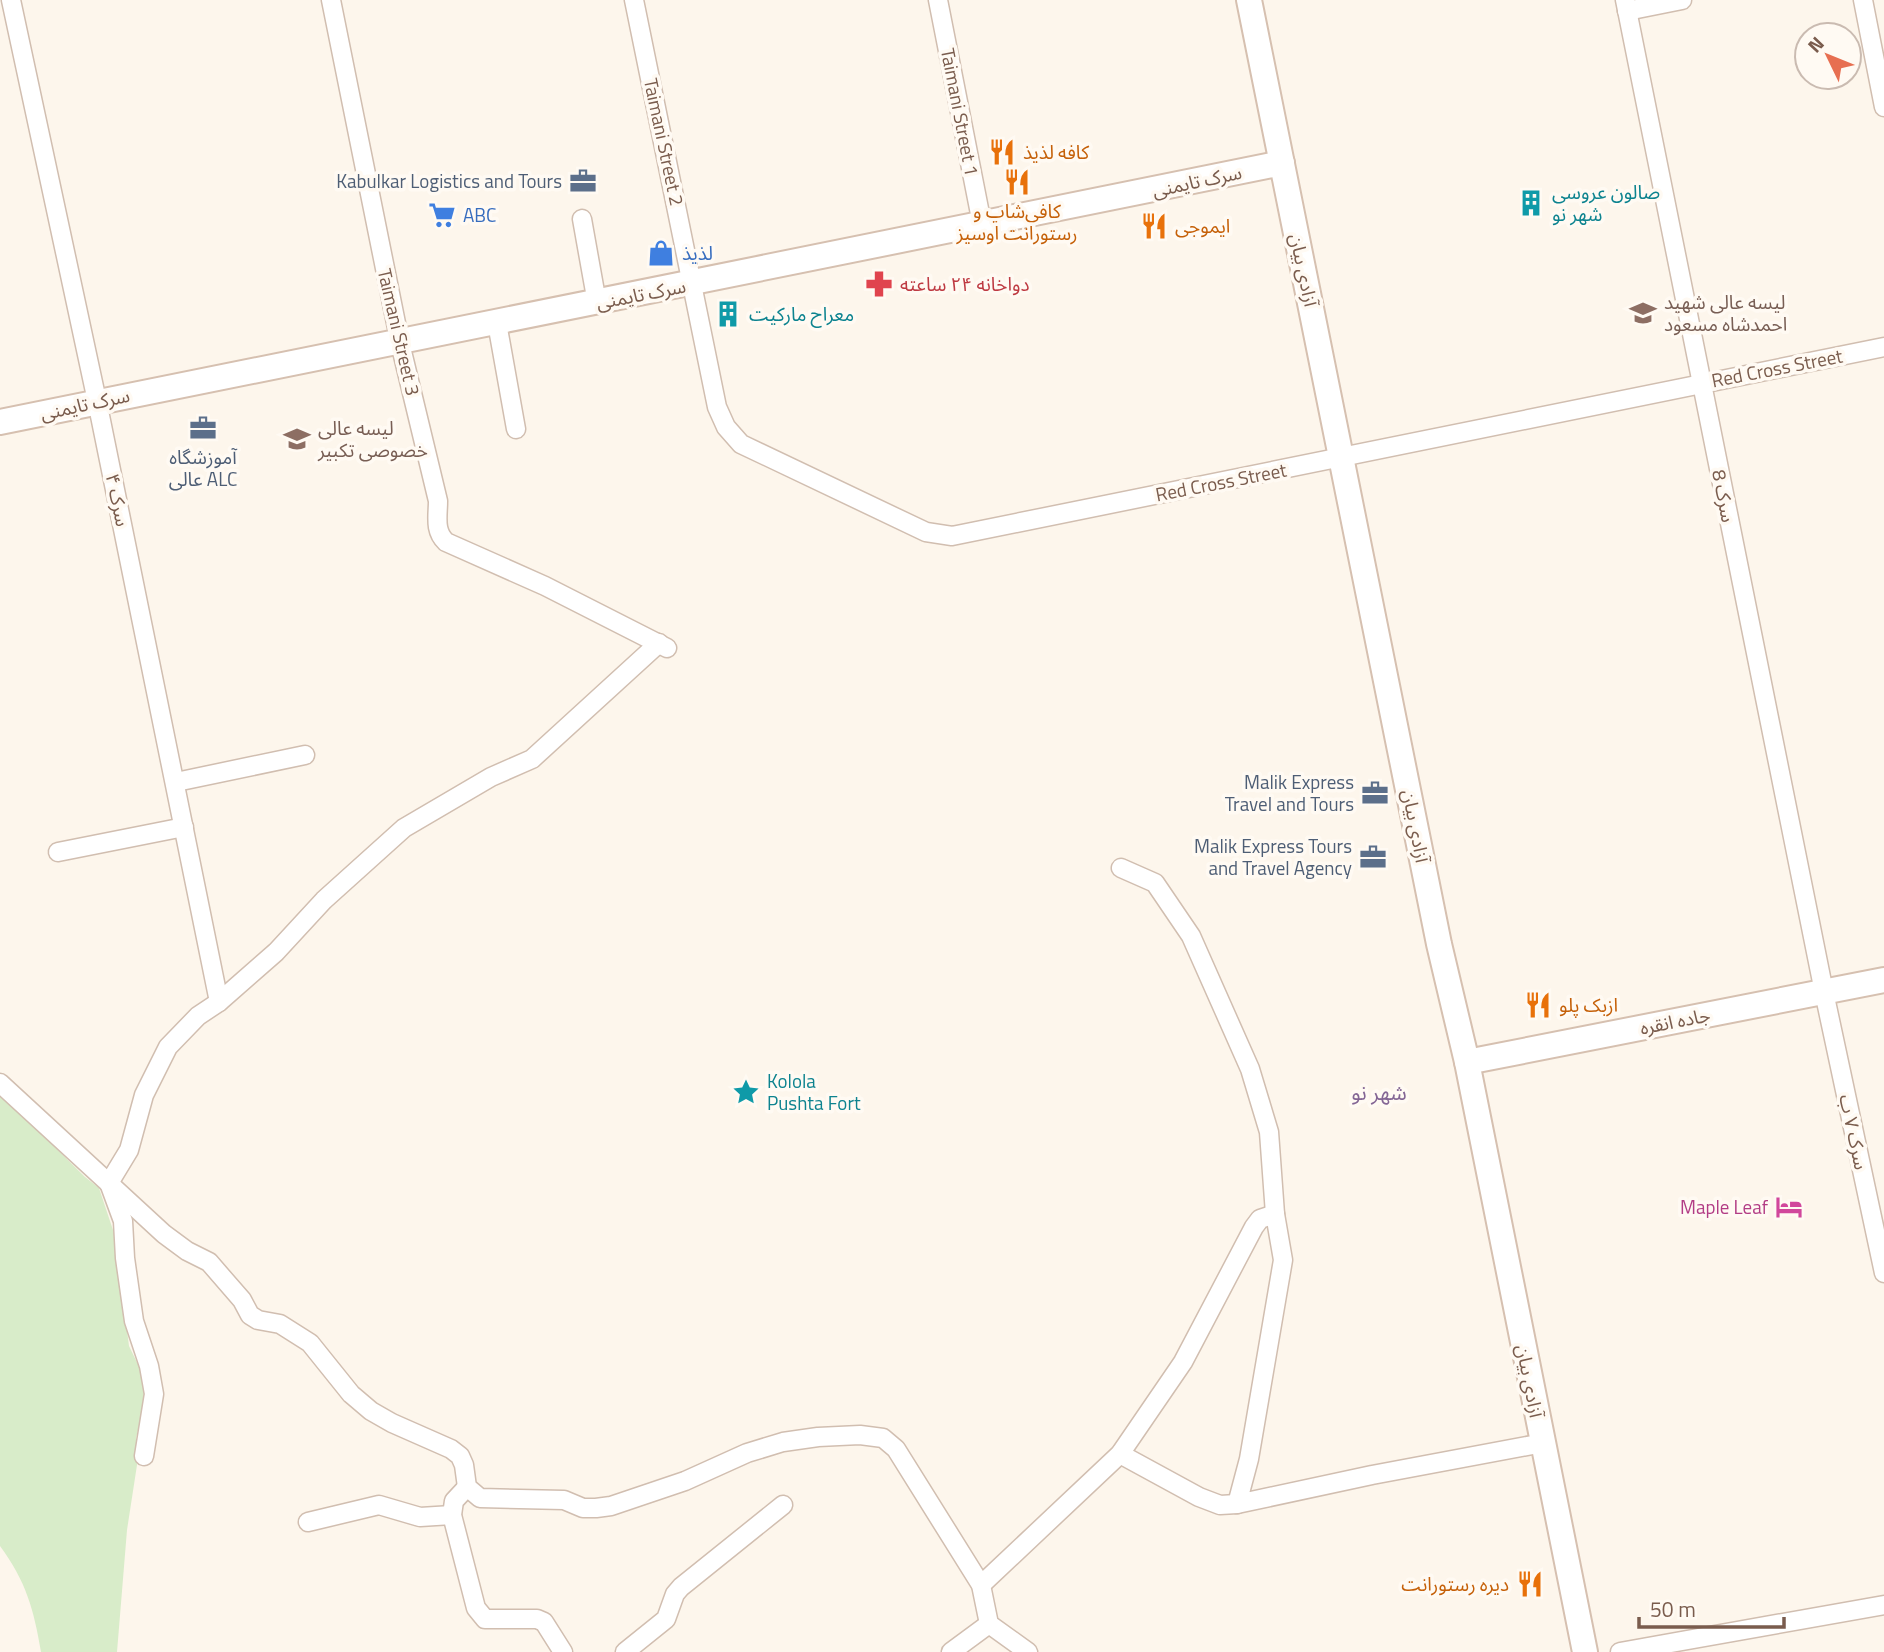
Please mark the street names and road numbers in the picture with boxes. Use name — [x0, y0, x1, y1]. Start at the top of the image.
street label: Taimani Street 1 — [934, 45, 987, 178]
street label: Taimani Street 2 — [637, 75, 692, 208]
street label: سرک تایمنی — [1149, 157, 1244, 204]
street label: آزادی بیان — [1283, 231, 1327, 310]
street label: Taimani Street 3 — [371, 265, 428, 398]
street label: سرک تایمنی — [594, 271, 688, 316]
street label: Red Cross Street — [1709, 341, 1845, 394]
street label: سرک تایمنی — [37, 380, 132, 427]
street label: Red Cross Street — [1153, 455, 1289, 508]
street label: سرک 8 — [1705, 467, 1744, 525]
street label: سرک ۴ — [99, 471, 138, 529]
street label: آزادی بیان — [1395, 787, 1438, 866]
street label: جاده انقره — [1637, 999, 1713, 1042]
street label: سرک ۷ ب — [1832, 1091, 1877, 1172]
street label: آزادی بیان — [1509, 1342, 1552, 1421]

